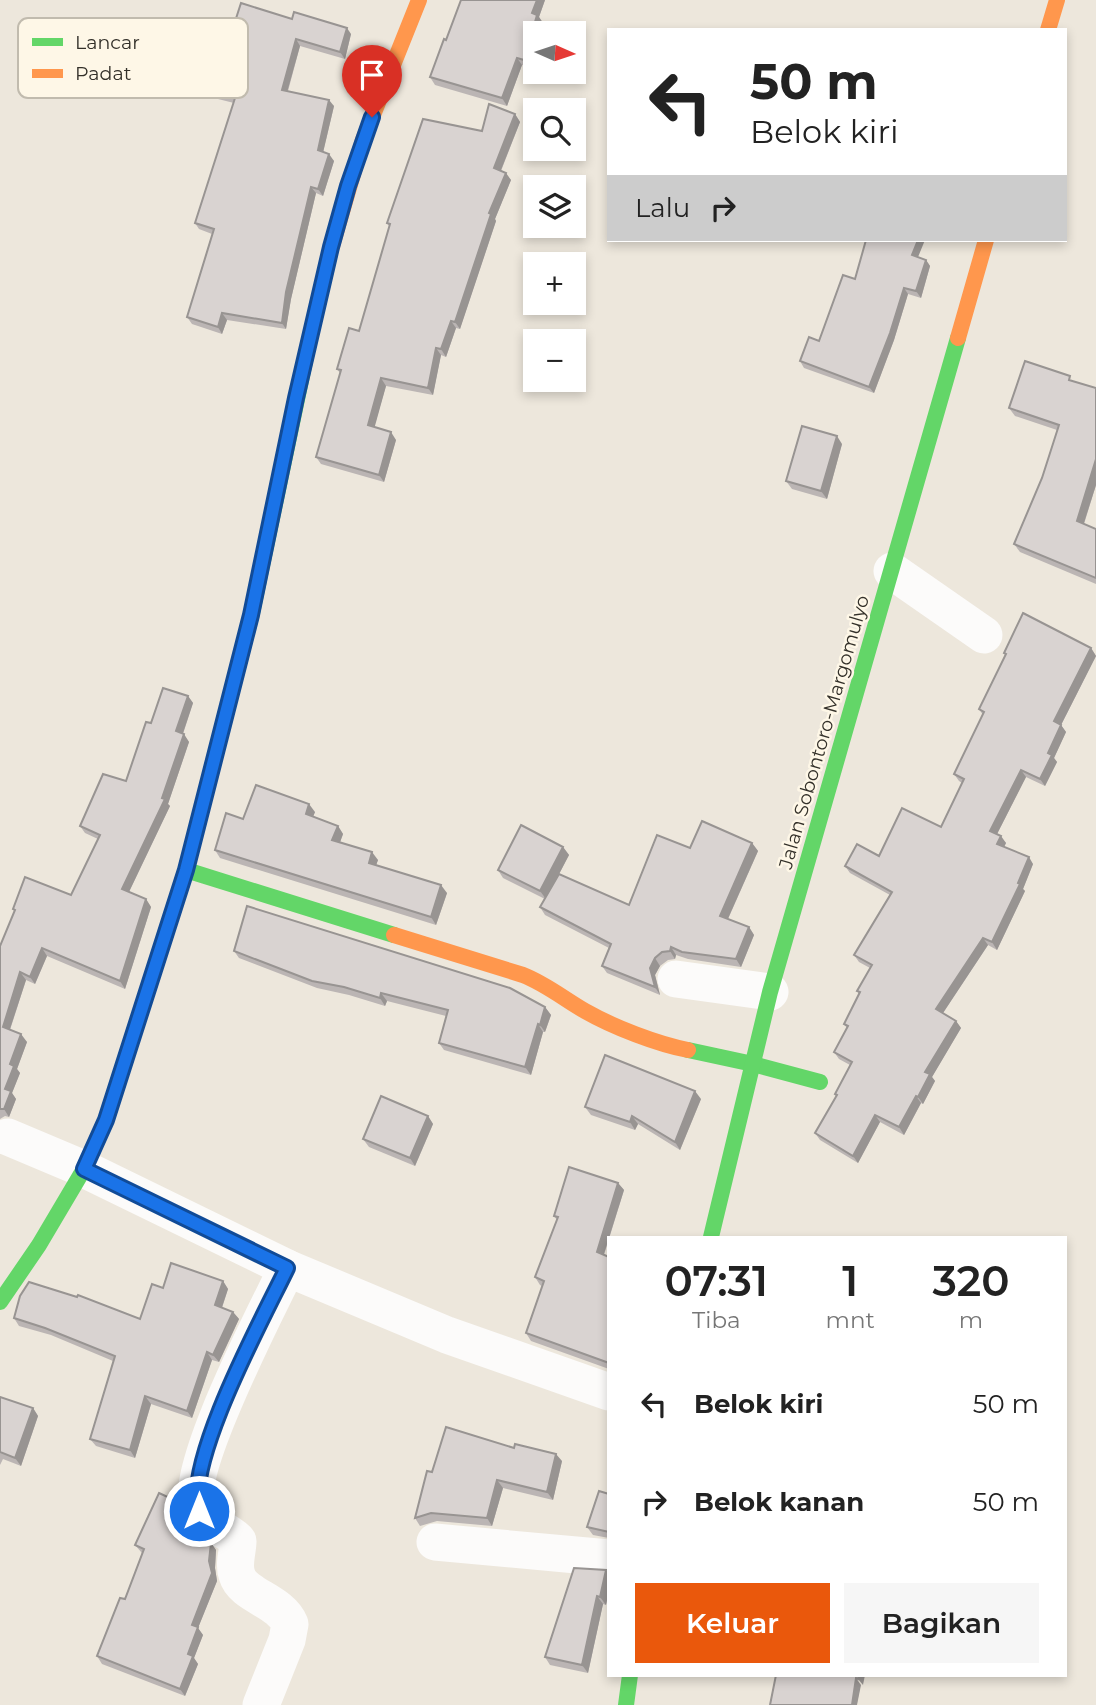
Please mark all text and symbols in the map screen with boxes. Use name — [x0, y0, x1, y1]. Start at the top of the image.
legend — [18, 18, 248, 98]
north arrow — [523, 21, 586, 84]
map controls — [523, 21, 586, 392]
text: Lancar — [75, 31, 140, 54]
pin — [342, 45, 402, 117]
text: 50 m — [750, 52, 878, 111]
icon: arrive — [353, 56, 391, 94]
icon: left — [635, 56, 726, 147]
text: Padat — [75, 62, 132, 85]
button: search — [523, 98, 586, 161]
text: Belok kiri — [750, 112, 899, 151]
button: layers — [523, 175, 586, 238]
icon: right — [704, 189, 742, 227]
text: Lalu — [635, 192, 690, 224]
button: + — [523, 252, 586, 315]
button: − — [523, 329, 586, 392]
street label: Jalan Sobontoro-Margomulyo — [774, 592, 874, 872]
text: 07:31 — [665, 1255, 768, 1307]
text: 1 — [842, 1255, 858, 1307]
text: 320 — [932, 1255, 1009, 1307]
text: Tiba — [692, 1306, 741, 1334]
text: mnt — [826, 1306, 875, 1334]
text: m — [959, 1306, 983, 1334]
icon: left — [635, 1385, 673, 1423]
text: Belok kiri — [694, 1388, 823, 1420]
text: 50 m — [973, 1388, 1039, 1420]
position arrow — [162, 1474, 236, 1548]
icon: right — [635, 1483, 673, 1521]
text: Belok kanan — [694, 1486, 864, 1518]
text: 50 m — [973, 1486, 1039, 1518]
button: Keluar — [635, 1583, 830, 1663]
button: Bagikan — [844, 1583, 1039, 1663]

